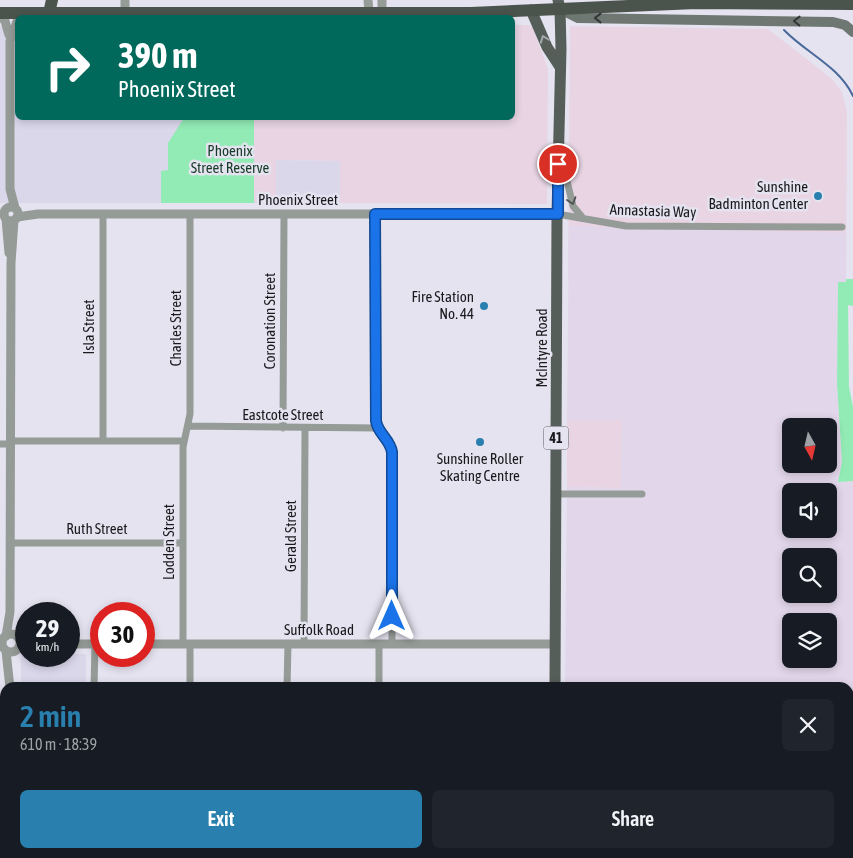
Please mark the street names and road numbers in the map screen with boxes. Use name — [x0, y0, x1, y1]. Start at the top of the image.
street label: Phoenix Street — [258, 191, 338, 208]
street label: Annastasia Way — [609, 200, 697, 221]
street label: Coronation Street — [261, 273, 278, 369]
street label: Charles Street — [167, 290, 184, 366]
street label: Isla Street — [80, 299, 97, 355]
street label: McIntyre Road — [533, 308, 550, 388]
street label: Eastcote Street — [242, 406, 324, 423]
road number: 41 — [544, 426, 568, 449]
street label: Gerald Street — [282, 500, 299, 572]
street label: Lodden Street — [160, 504, 177, 580]
street label: Ruth Street — [66, 520, 128, 537]
street label: Suffolk Road — [284, 621, 354, 638]

